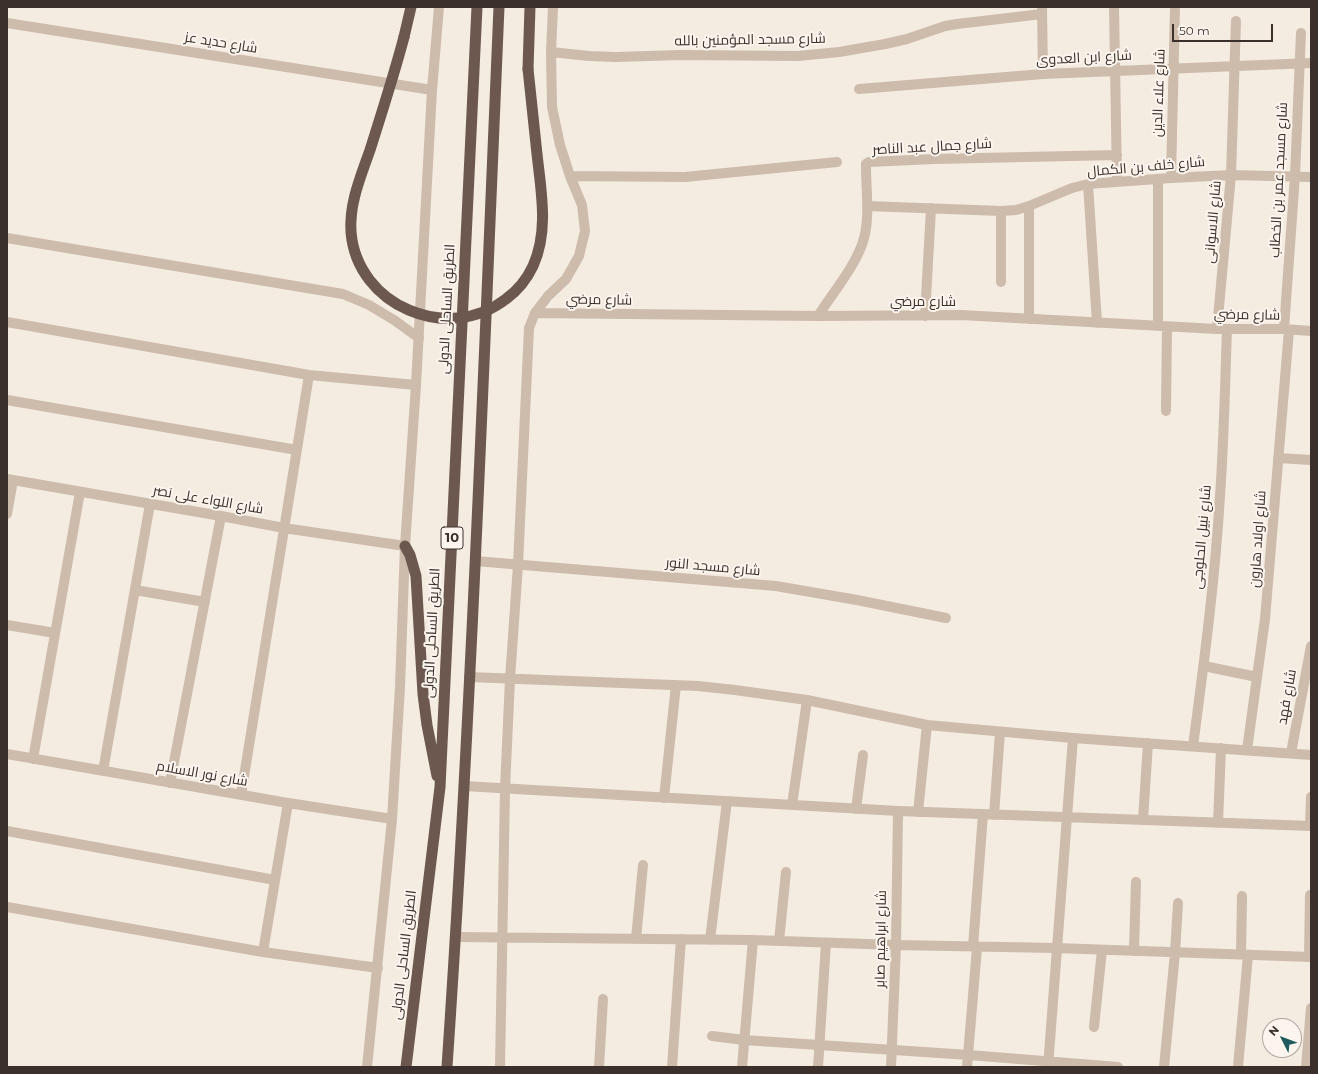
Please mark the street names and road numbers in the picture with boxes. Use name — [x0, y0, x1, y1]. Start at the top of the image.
street label: شارع حديد عز — [183, 29, 259, 57]
street label: شارع مسجد المؤمنين بالله — [674, 30, 826, 50]
street label: شارع ابن العدوى — [1036, 47, 1132, 69]
street label: شارع علاء الدين — [1149, 49, 1169, 137]
street label: شارع مسجد عمر بن الخطاب — [1267, 102, 1291, 258]
street label: شارع جمال عبد الناصر — [872, 135, 992, 159]
street label: شارع خلف بن الكمال — [1086, 153, 1206, 181]
street label: شارع الاسوانى — [1201, 180, 1225, 264]
street label: الطريق الساحلى الدولى — [435, 243, 459, 375]
street label: شارع مرضي — [566, 291, 632, 309]
street label: شارع مرضي — [890, 294, 956, 310]
street label: شارع مرضي — [1214, 306, 1280, 324]
street label: شارع اللواء على نصر — [151, 482, 265, 518]
street label: شارع نبيل الحلوجى — [1189, 484, 1215, 590]
street label: شارع اولاد هارون — [1246, 490, 1270, 588]
road number: 10 — [441, 527, 463, 549]
street label: شارع مسجد النور — [665, 554, 761, 580]
street label: الطريق الساحلى الدولى — [420, 567, 444, 699]
street label: شارع فهد — [1274, 668, 1300, 726]
street label: شارع نور الاسلام — [155, 758, 249, 790]
street label: الطريق الساحلى الدولى — [388, 889, 420, 1021]
street label: شارع ابراهيم صابر — [872, 890, 890, 988]

